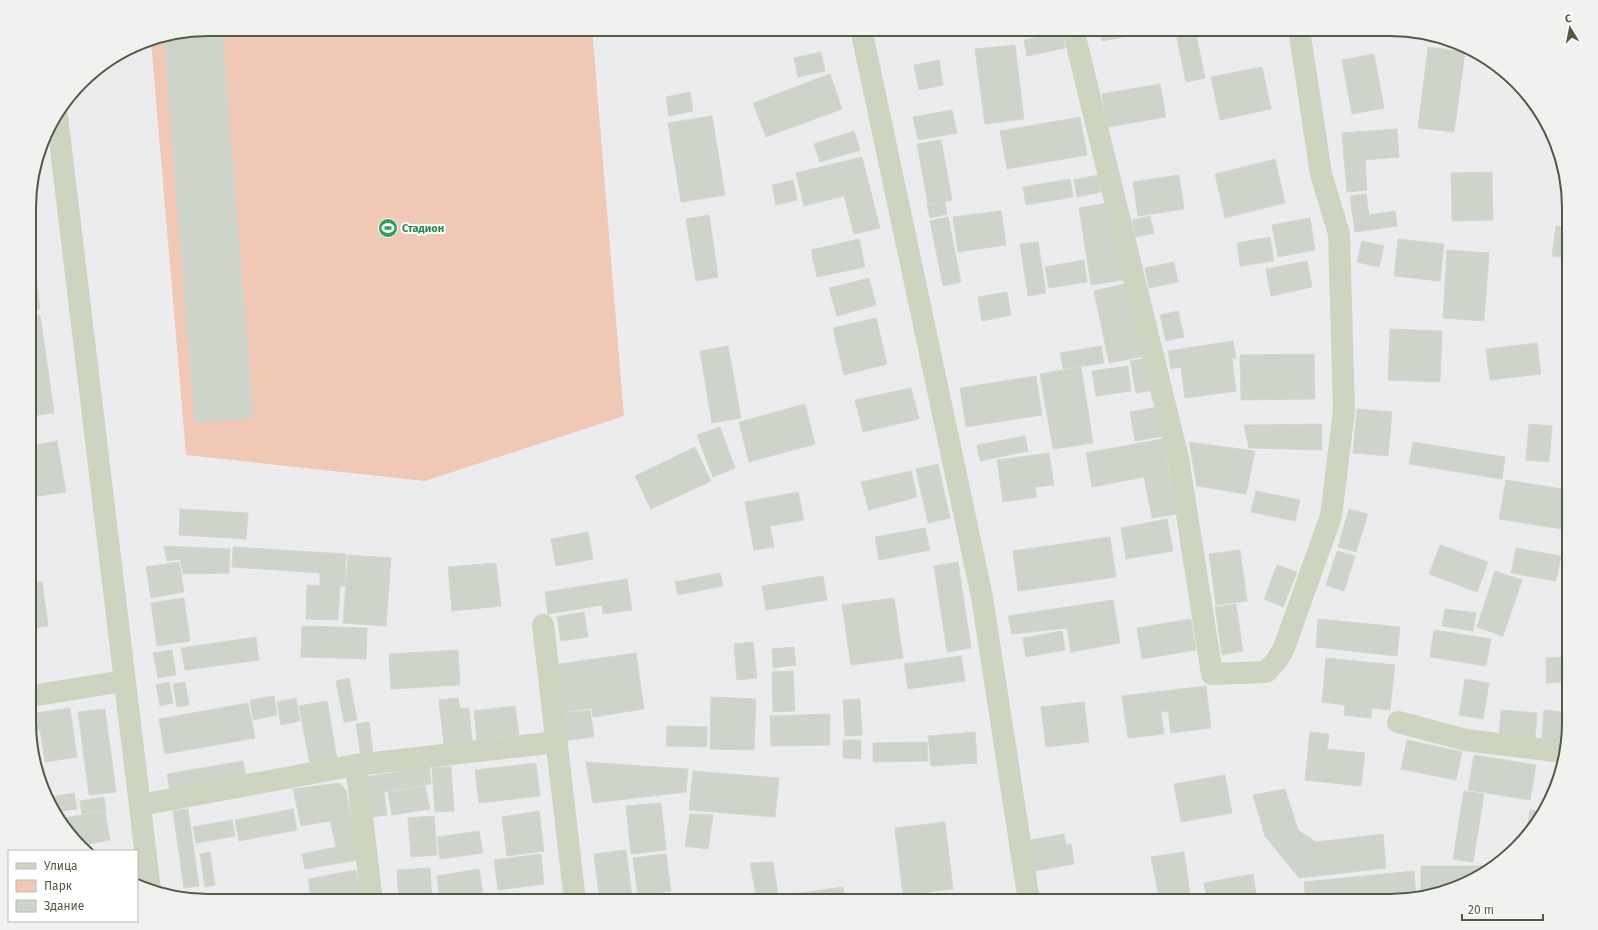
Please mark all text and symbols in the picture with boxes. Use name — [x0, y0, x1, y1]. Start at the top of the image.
north arrow — [1550, 8, 1590, 48]
text: С — [1564, 12, 1573, 26]
sports icon: Стадион — [377, 217, 399, 239]
place label: Стадион — [402, 222, 444, 235]
legend — [8, 850, 138, 922]
text: Улица — [44, 859, 78, 873]
text: Парк — [44, 879, 73, 893]
scale bar — [1462, 896, 1543, 922]
text: Здание — [44, 899, 84, 913]
text: 20 m — [1468, 903, 1494, 917]

